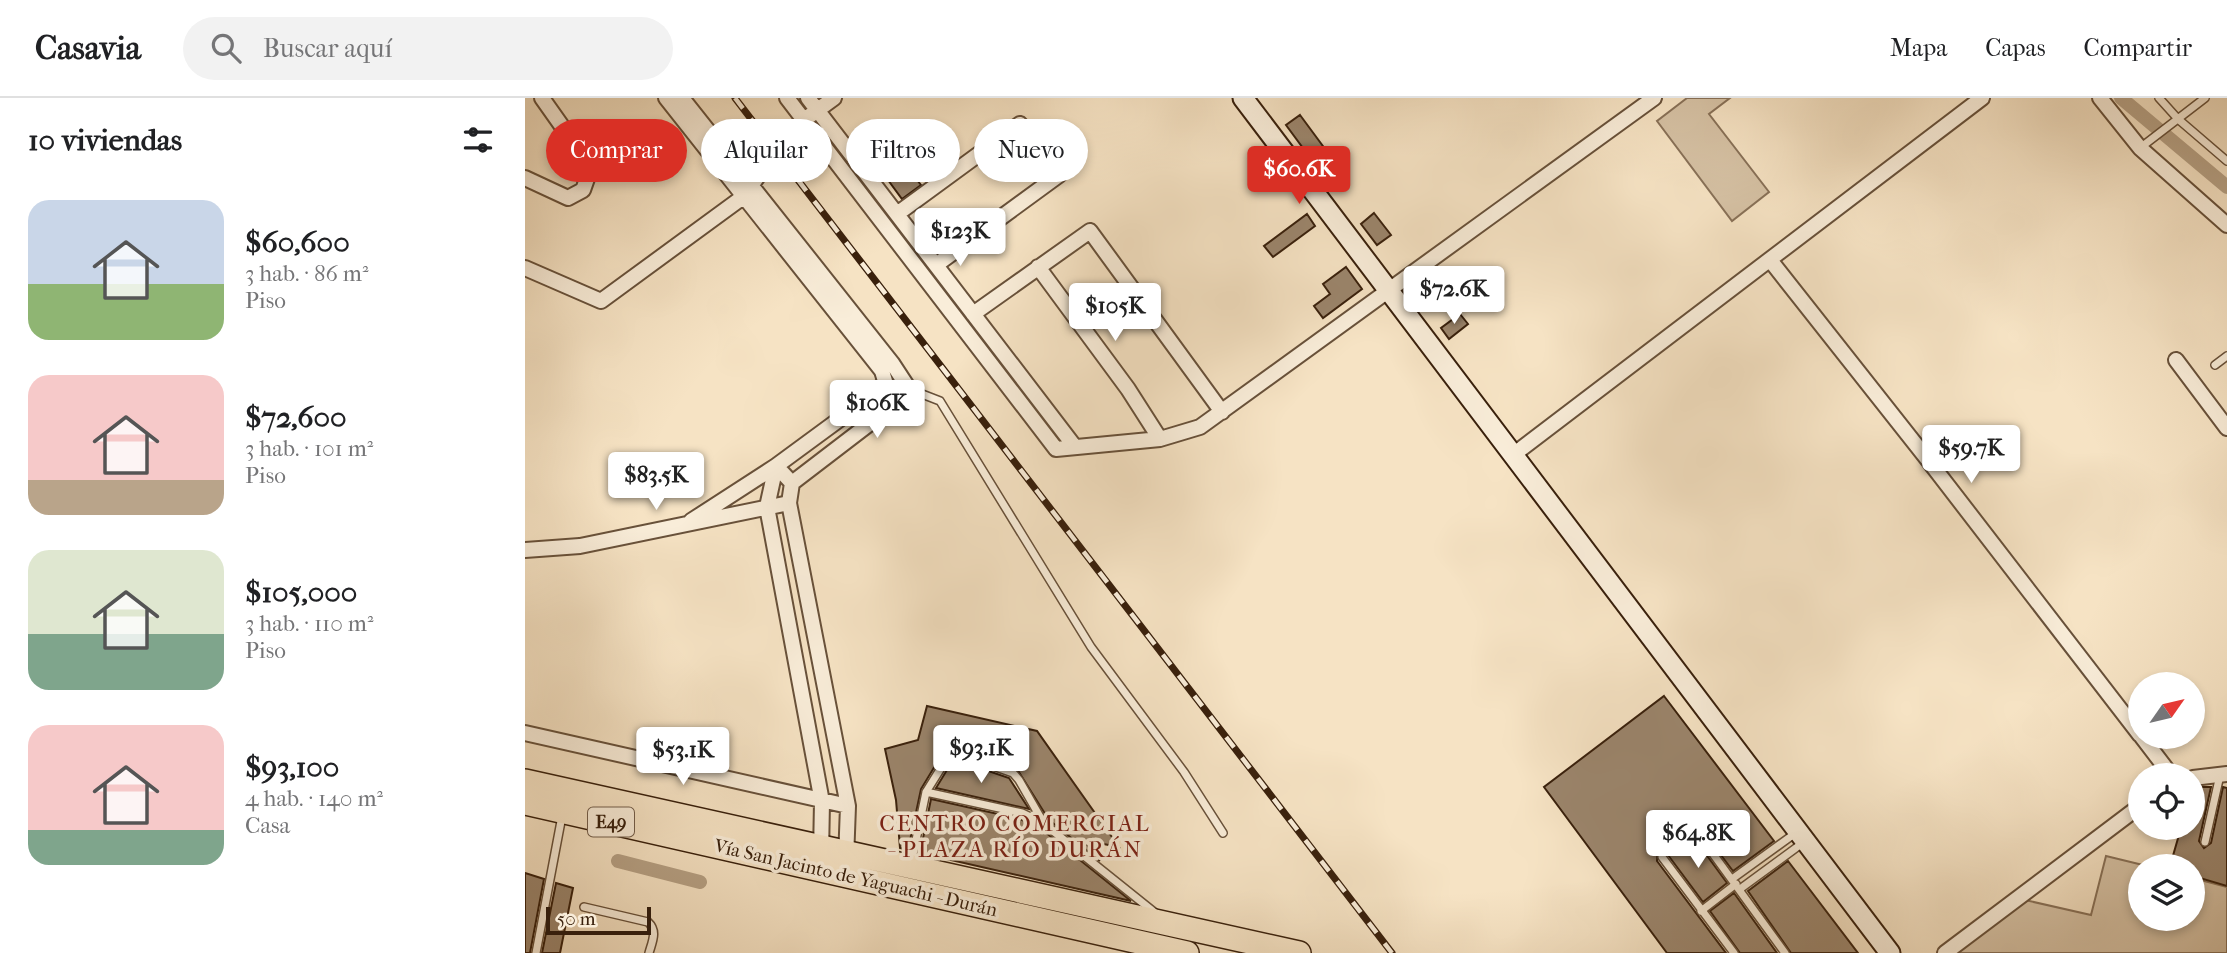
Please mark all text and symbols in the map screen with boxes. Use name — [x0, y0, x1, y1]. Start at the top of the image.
search box — [183, 17, 673, 80]
text: Casavia — [35, 29, 141, 68]
icon: search — [207, 29, 245, 67]
text: Buscar aquí — [263, 33, 392, 64]
text: Mapa — [1890, 34, 1947, 62]
text: Capas — [1985, 34, 2046, 62]
text: Compartir — [2084, 34, 2192, 62]
chip: Comprar — [546, 119, 687, 182]
chip: Alquilar — [701, 119, 832, 182]
chip: Filtros — [846, 119, 960, 182]
chip: Nuevo — [974, 119, 1088, 182]
icon: filters — [459, 121, 497, 159]
text: 10 viviendas — [28, 123, 182, 158]
pin: $60.6K — [1242, 146, 1356, 206]
text: $60.6K — [1263, 155, 1335, 182]
pin: $123K — [911, 208, 1009, 268]
text: $123K — [931, 217, 989, 244]
text: $60,600 — [245, 225, 350, 260]
icon: home — [84, 228, 168, 312]
text: 3 hab. · 86 m² — [245, 260, 368, 287]
pin: $72.6K — [1397, 266, 1511, 326]
text: $72.6K — [1419, 275, 1489, 302]
pin: $105K — [1066, 284, 1164, 343]
text: Piso — [245, 287, 286, 314]
text: $105K — [1085, 292, 1145, 319]
pin: $106K — [828, 380, 926, 440]
text: $106K — [846, 389, 908, 416]
text: $72,600 — [245, 400, 347, 435]
icon: home — [84, 403, 168, 487]
pin: $59.7K — [1914, 426, 2028, 485]
text: $59.7K — [1938, 434, 2004, 461]
text: 3 hab. · 101 m² — [245, 435, 373, 462]
pin: $83.5K — [599, 452, 713, 512]
text: $83.5K — [624, 461, 688, 488]
text: Piso — [245, 462, 286, 489]
text: $105,000 — [245, 575, 357, 610]
icon: home — [84, 578, 168, 662]
text: 3 hab. · 110 m² — [245, 610, 373, 637]
text: Piso — [245, 637, 286, 664]
north arrow — [2128, 672, 2205, 749]
map controls — [2128, 672, 2205, 931]
pin: $93.1K — [924, 726, 1038, 785]
pin: $53.1K — [626, 728, 740, 787]
text: $93.1K — [949, 734, 1013, 761]
text: $53.1K — [652, 736, 714, 763]
text: $93,100 — [245, 750, 339, 785]
icon: home — [84, 753, 168, 837]
button: locate — [2128, 763, 2205, 840]
text: 4 hab. · 140 m² — [245, 785, 383, 812]
road number: E49 — [588, 808, 634, 836]
district label: CENTRO COMERCIAL - PLAZA RÍO DURÁN — [879, 810, 1151, 863]
pin: $64.8K — [1641, 810, 1755, 870]
text: Casa — [245, 812, 290, 839]
text: $64.8K — [1662, 819, 1734, 846]
street label: Vía San Jacinto de Yaguachi - Durán — [711, 834, 999, 921]
button: layers — [2128, 854, 2205, 931]
scale bar — [546, 904, 651, 936]
text: 50 m — [557, 908, 596, 930]

